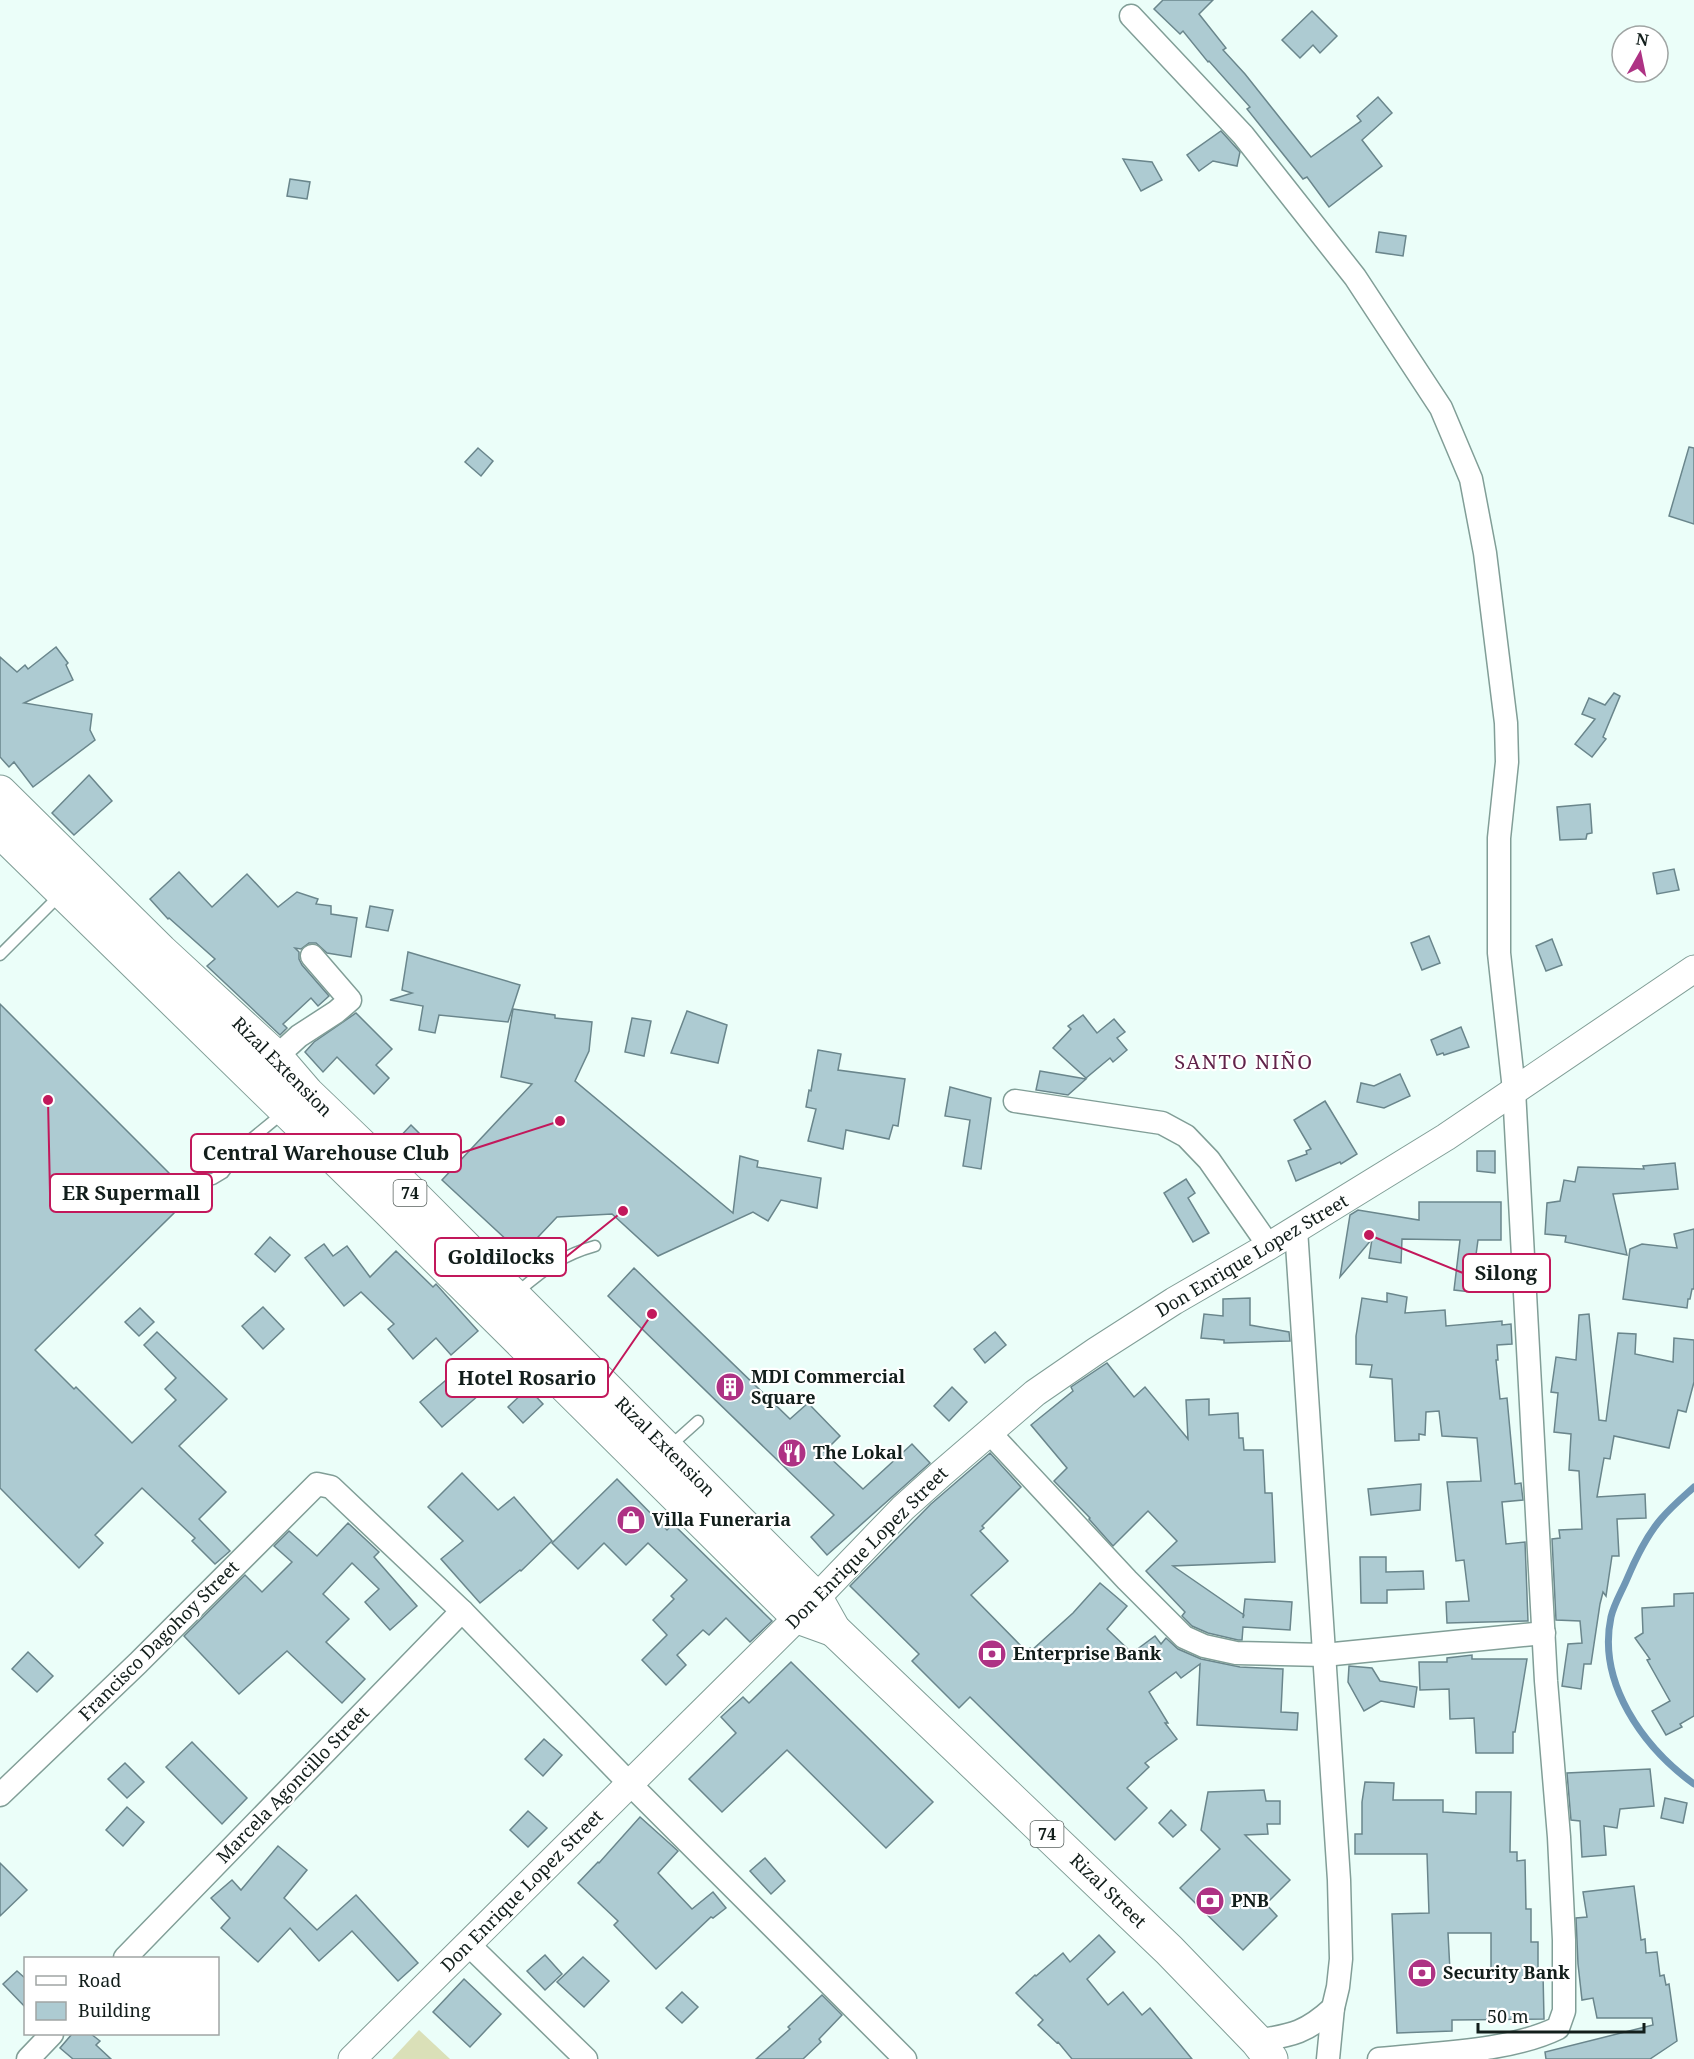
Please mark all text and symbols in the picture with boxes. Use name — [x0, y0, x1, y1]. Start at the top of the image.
north arrow — [1610, 24, 1670, 84]
text: N — [1634, 27, 1651, 51]
street label: Rizal Extension — [227, 1011, 338, 1122]
district label: SANTO NIÑO — [1174, 1048, 1314, 1075]
callout: Central Warehouse Club — [191, 1134, 461, 1172]
text: Central Warehouse Club — [203, 1139, 449, 1166]
callout: ER Supermall — [50, 1174, 212, 1212]
text: ER Supermall — [62, 1179, 200, 1206]
road number: 74 — [394, 1180, 426, 1206]
street label: Don Enrique Lopez Street — [1151, 1188, 1352, 1322]
callout: Goldilocks — [435, 1238, 566, 1276]
text: Goldilocks — [448, 1243, 554, 1270]
callout: Silong — [1463, 1254, 1550, 1292]
text: Silong — [1475, 1259, 1538, 1286]
callout: Hotel Rosario — [446, 1359, 608, 1397]
text: Hotel Rosario — [458, 1364, 596, 1391]
place label: MDI Commercial Square — [751, 1364, 906, 1409]
building icon: MDI Commercial Square — [714, 1371, 746, 1403]
street label: Rizal Extension — [610, 1391, 721, 1502]
restaurant icon: The Lokal — [776, 1437, 808, 1469]
place label: The Lokal — [813, 1440, 904, 1464]
street label: Don Enrique Lopez Street — [780, 1461, 953, 1634]
shop icon: Villa Funeraria — [615, 1504, 647, 1536]
place label: Villa Funeraria — [652, 1507, 791, 1531]
street label: Francisco Dagohoy Street — [73, 1555, 243, 1725]
bank icon: Enterprise Bank — [976, 1638, 1008, 1670]
place label: Enterprise Bank — [1013, 1641, 1162, 1665]
street label: Marcela Agoncillo Street — [211, 1701, 374, 1868]
street label: Don Enrique Lopez Street — [435, 1804, 608, 1977]
road number: 74 — [1030, 1821, 1064, 1847]
street label: Rizal Street — [1065, 1848, 1152, 1933]
bank icon: PNB — [1194, 1885, 1226, 1917]
place label: PNB — [1231, 1888, 1269, 1912]
legend — [24, 1957, 219, 2035]
bank icon: Security Bank — [1406, 1957, 1438, 1989]
place label: Security Bank — [1443, 1960, 1570, 1984]
text: Road — [78, 1968, 121, 1992]
scale bar — [1478, 1996, 1644, 2034]
text: Building — [78, 1998, 151, 2022]
text: 50 m — [1487, 2004, 1529, 2028]

